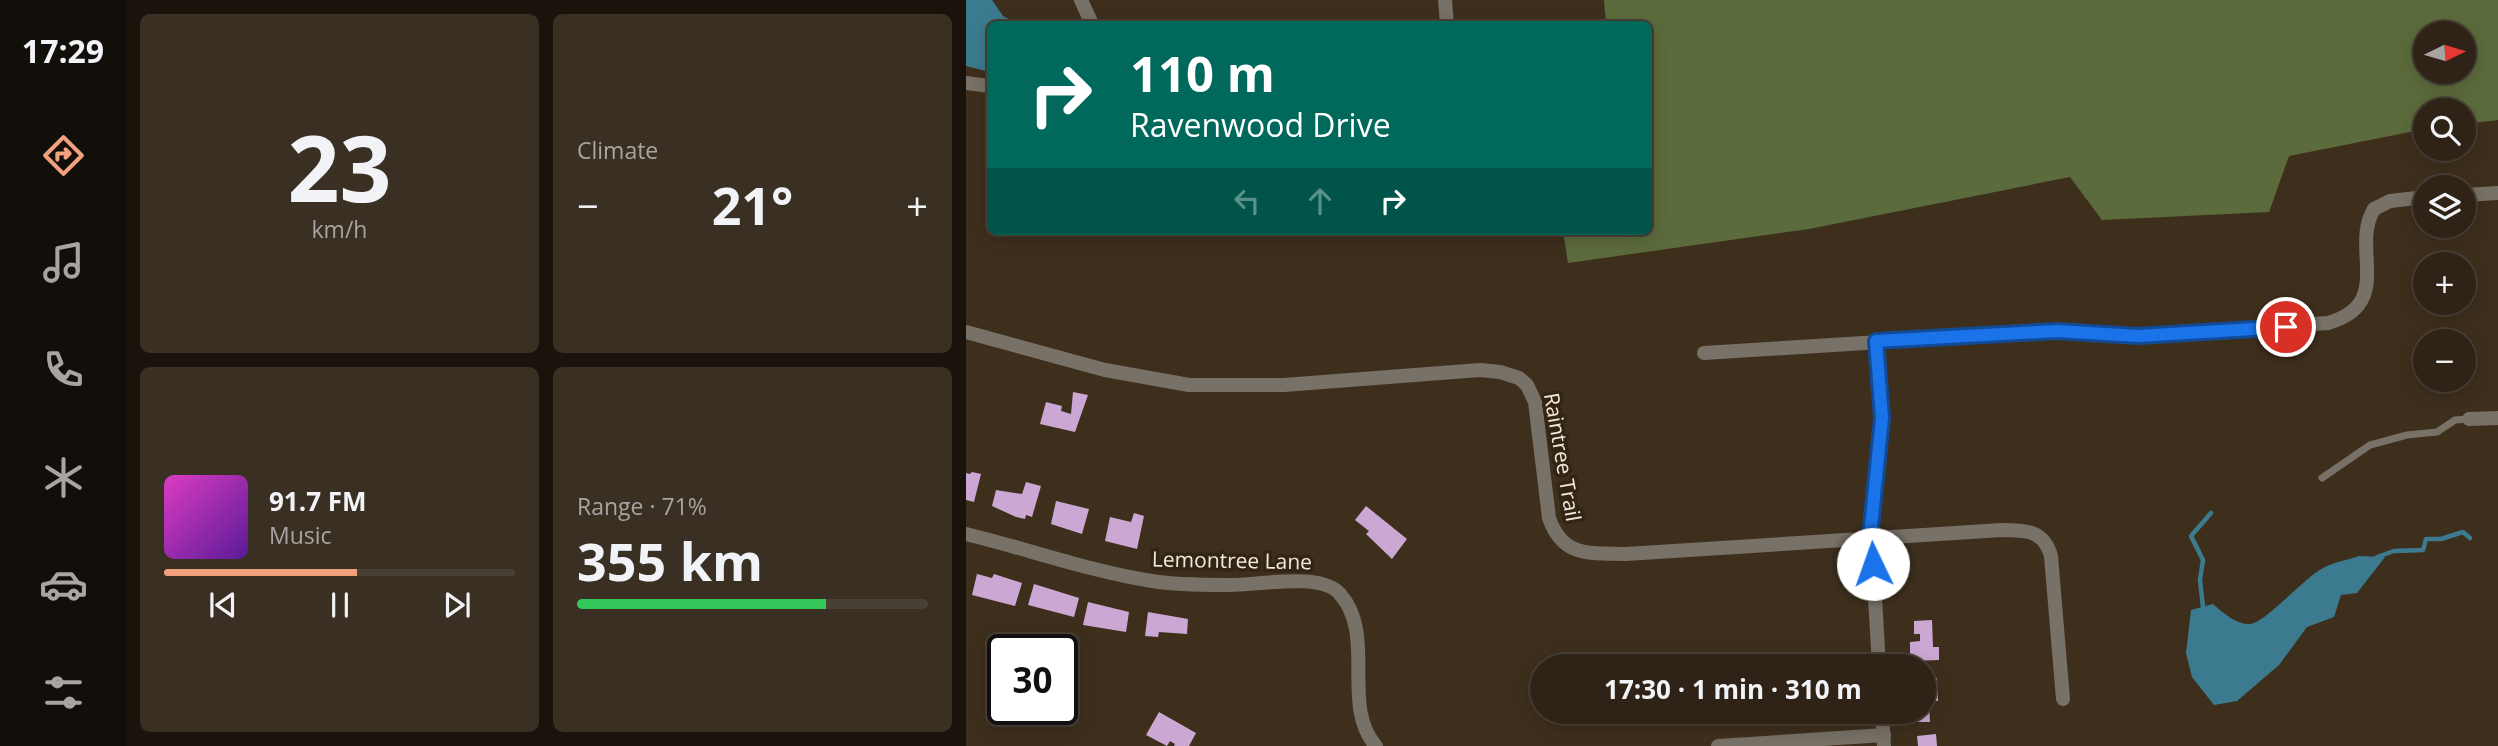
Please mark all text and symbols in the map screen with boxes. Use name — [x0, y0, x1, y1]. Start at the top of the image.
north arrow — [2413, 21, 2476, 84]
map controls — [2413, 21, 2476, 392]
text: 17:29 — [22, 29, 104, 72]
text: 110 m — [1130, 40, 1275, 106]
icon: right — [1015, 49, 1106, 140]
button: search — [2413, 98, 2476, 161]
text: Ravenwood Drive — [1130, 103, 1391, 146]
text: 23 — [287, 105, 392, 229]
icon: directions — [39, 131, 88, 180]
text: Climate — [577, 134, 658, 166]
text: 21° — [712, 169, 793, 240]
button: layers — [2413, 175, 2476, 238]
text: − — [577, 179, 599, 231]
text: + — [906, 179, 928, 231]
icon: left — [1228, 182, 1266, 220]
icon: ahead — [1301, 182, 1339, 220]
icon: right — [1374, 182, 1412, 220]
text: km/h — [312, 213, 367, 245]
icon: music — [39, 238, 88, 287]
button: + — [2413, 252, 2476, 315]
pin — [2256, 297, 2316, 357]
icon: arrive — [2267, 308, 2305, 346]
button: − — [2413, 329, 2476, 392]
icon: phone — [39, 345, 88, 394]
street label: Raintree Trail — [1538, 390, 1588, 524]
icon: climate — [39, 453, 88, 502]
text: 91.7 FM — [269, 483, 367, 519]
text: Range · 71% — [577, 490, 707, 522]
text: Music — [269, 519, 332, 551]
text: 355 km — [577, 525, 763, 596]
position arrow — [1836, 527, 1910, 601]
street label: Lemontree Lane — [1152, 545, 1312, 575]
icon: car — [39, 560, 88, 609]
icon: previous — [204, 586, 242, 624]
icon: pause — [321, 586, 359, 624]
icon: next — [438, 586, 476, 624]
speed limit sign: 30 — [987, 634, 1078, 725]
icon: filters — [39, 668, 88, 717]
text: 17:30 · 1 min · 310 m — [1604, 671, 1862, 707]

